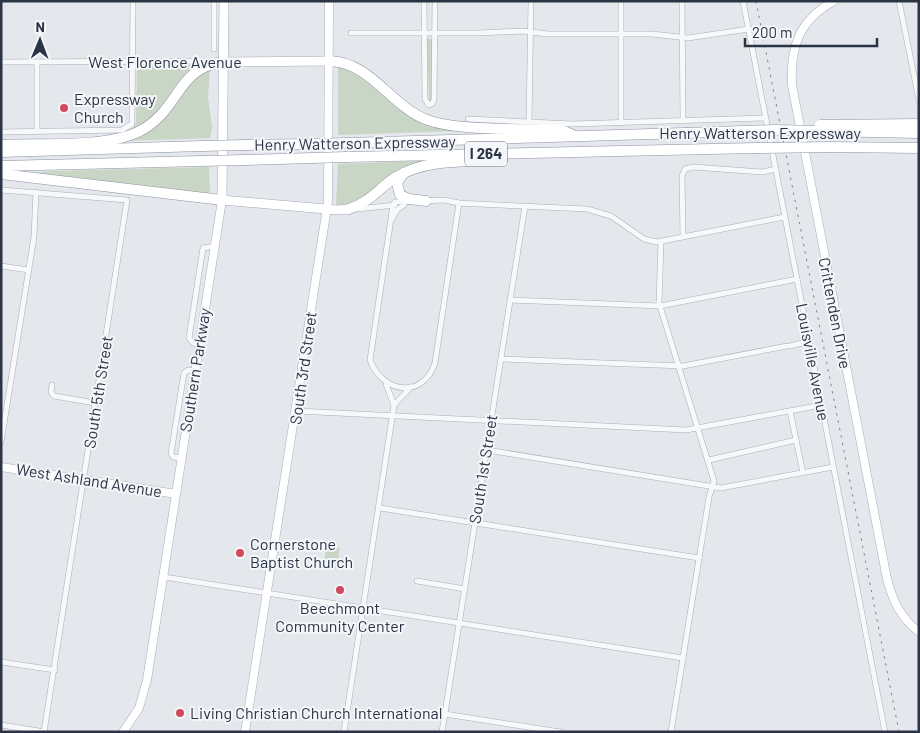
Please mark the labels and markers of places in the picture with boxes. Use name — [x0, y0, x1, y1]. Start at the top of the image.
place label: Expressway Church — [74, 89, 156, 126]
marker: Expressway Church — [58, 102, 70, 114]
place label: Cornerstone Baptist Church — [250, 534, 353, 571]
marker: Cornerstone Baptist Church — [234, 547, 246, 559]
marker: Beechmont Community Center — [334, 584, 346, 596]
place label: Beechmont Community Center — [275, 598, 405, 635]
place label: Living Christian Church International — [190, 703, 442, 722]
marker: Living Christian Church International — [174, 707, 186, 719]

